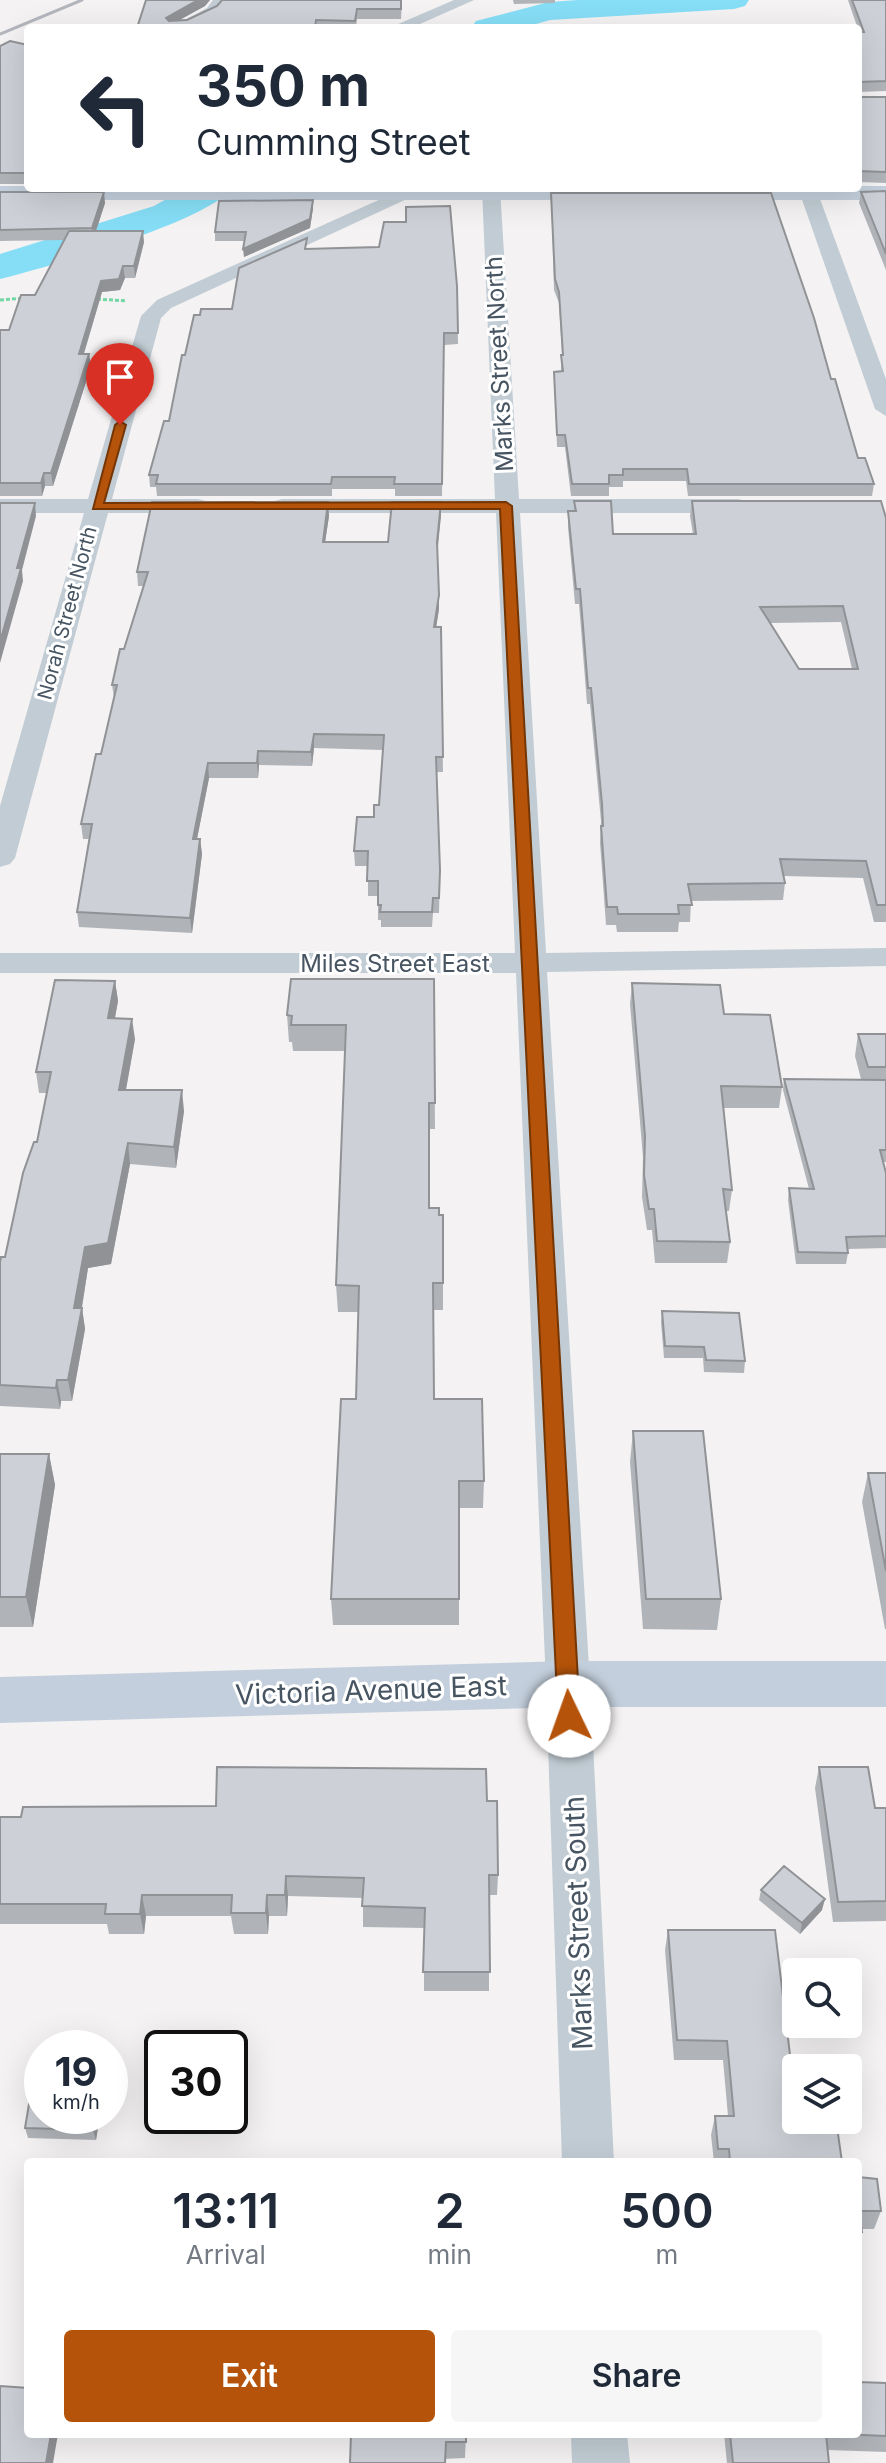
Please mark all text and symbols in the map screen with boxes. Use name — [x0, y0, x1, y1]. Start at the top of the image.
text: 350 m — [196, 52, 370, 120]
icon: left — [64, 56, 168, 160]
text: Cumming Street — [196, 120, 470, 164]
street label: Marks Street North — [479, 256, 519, 472]
pin — [86, 343, 154, 425]
icon: arrive — [98, 355, 142, 399]
street label: Norah Street North — [32, 524, 102, 702]
street label: Miles Street East — [300, 949, 490, 978]
street label: Victoria Avenue East — [235, 1668, 507, 1712]
position arrow — [527, 1674, 611, 1758]
street label: Marks Street South — [557, 1796, 599, 2050]
map controls — [782, 1958, 862, 2134]
button: search — [782, 1958, 862, 2038]
speed limit sign: 30 — [144, 2030, 248, 2134]
text: 19 — [54, 2047, 98, 2096]
button: layers — [782, 2054, 862, 2134]
text: km/h — [52, 2090, 100, 2114]
text: 13:11 — [172, 2181, 279, 2240]
text: 2 — [435, 2181, 465, 2240]
text: 500 — [620, 2181, 714, 2240]
text: Arrival — [186, 2239, 266, 2270]
text: min — [427, 2239, 472, 2270]
text: m — [656, 2239, 678, 2270]
button: Exit — [64, 2330, 435, 2422]
button: Share — [451, 2330, 822, 2422]

